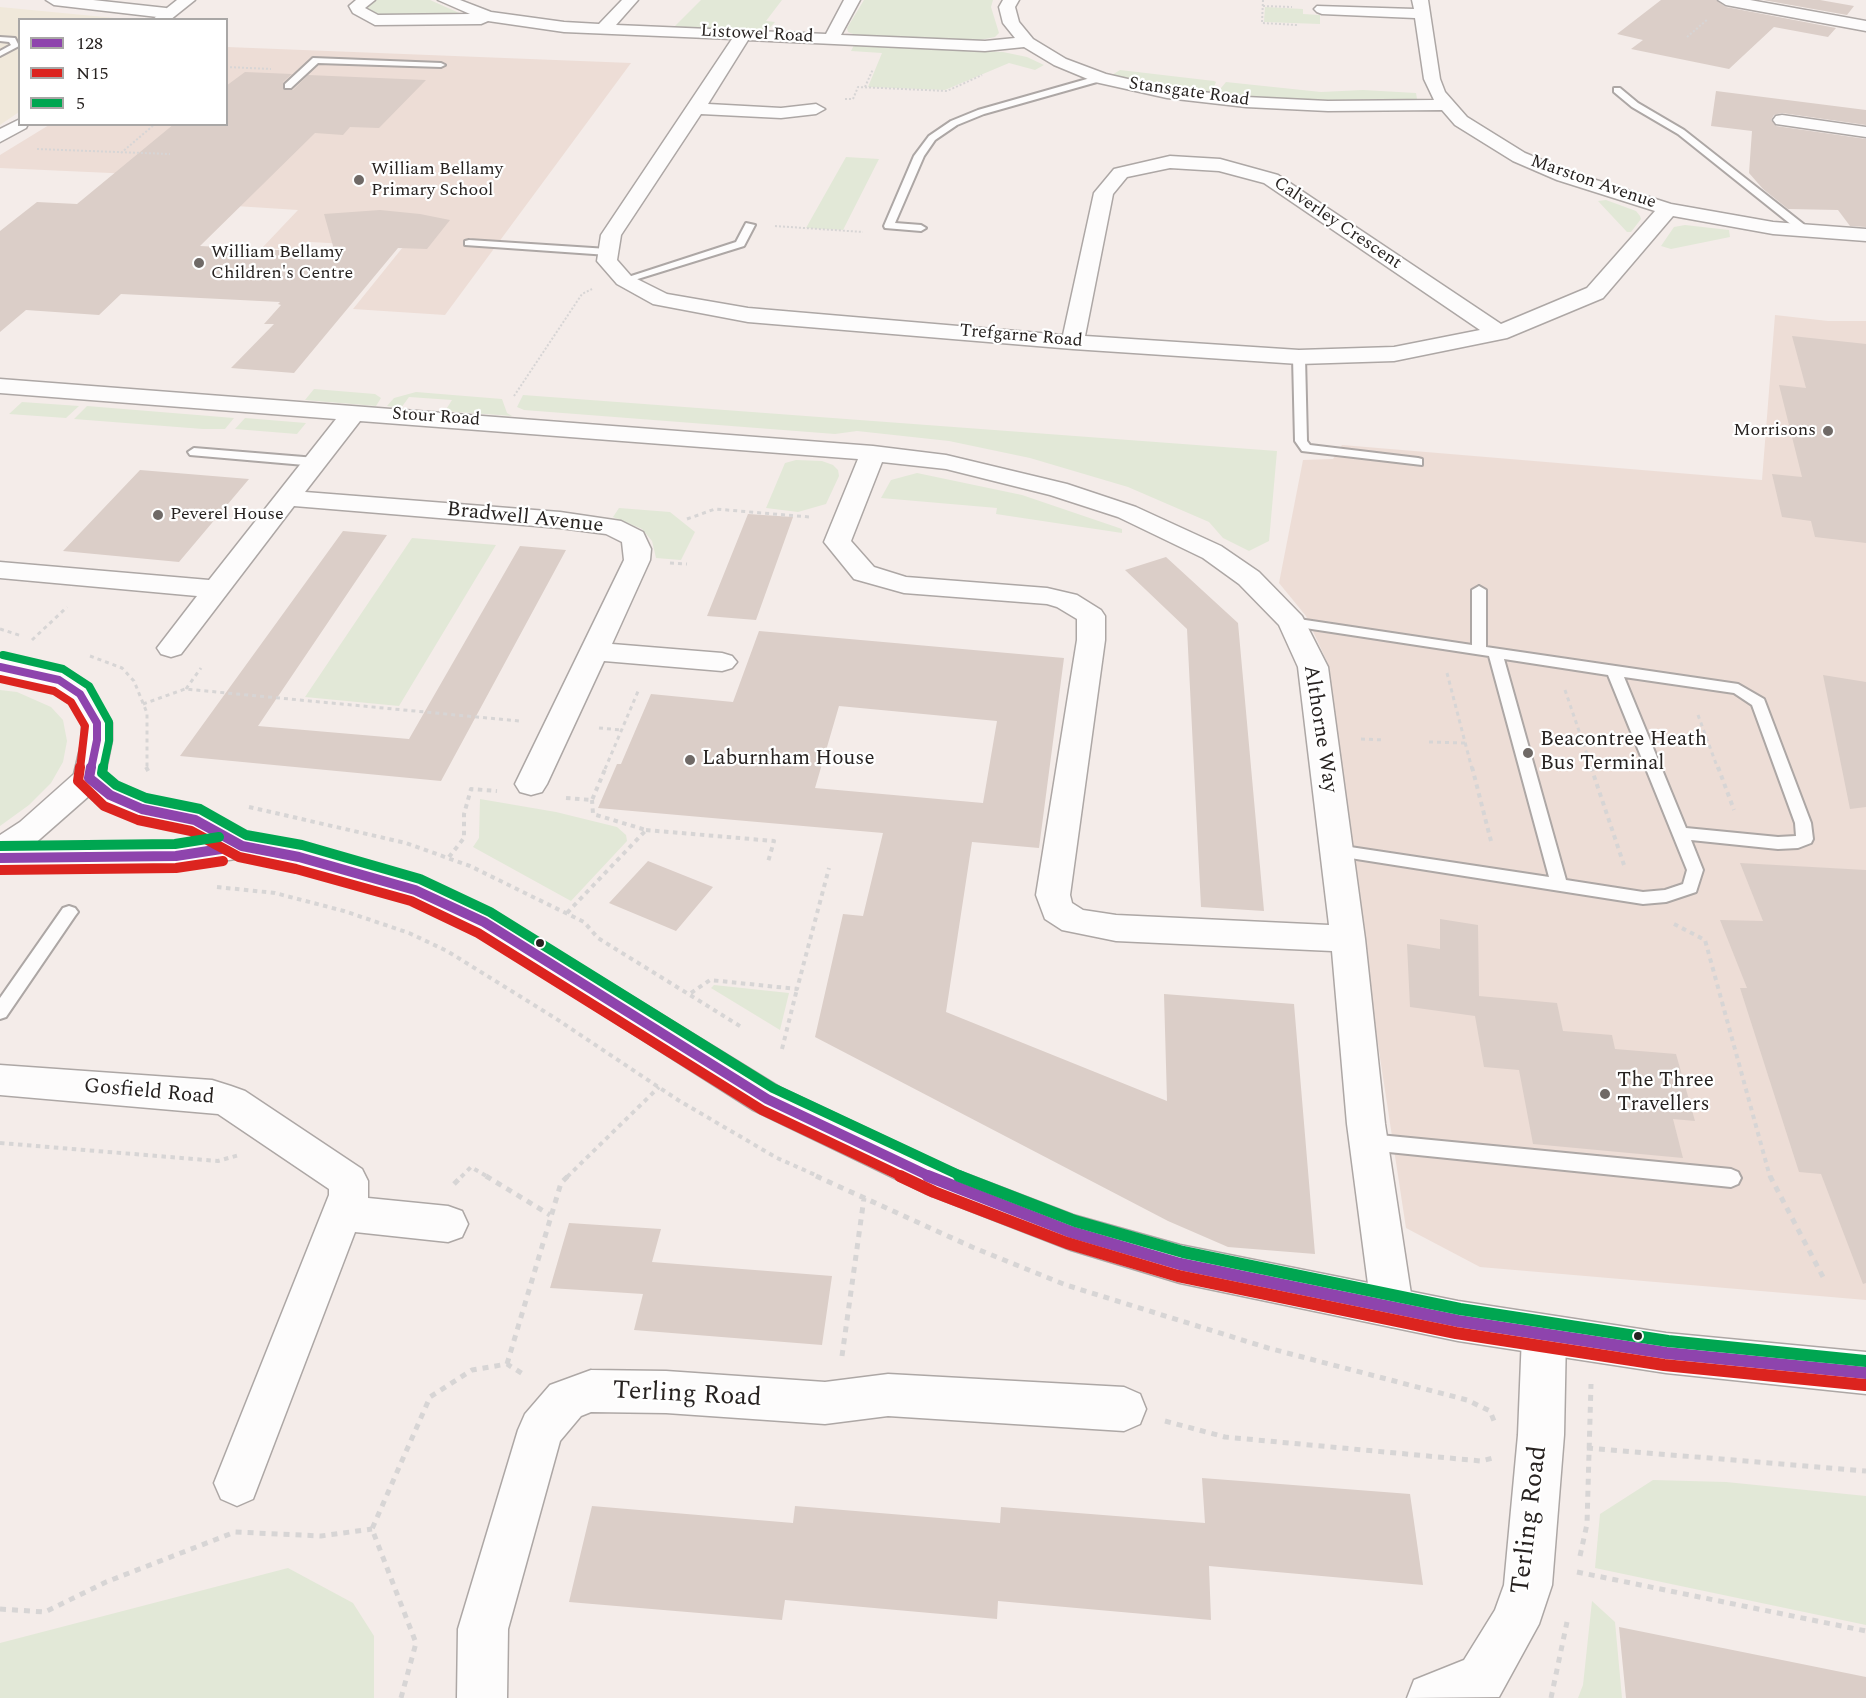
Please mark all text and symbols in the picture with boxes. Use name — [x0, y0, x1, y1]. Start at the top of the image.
legend — [18, 18, 228, 126]
street label: Listowel Road — [700, 21, 814, 49]
text: 128 — [76, 30, 103, 57]
text: N15 — [76, 60, 108, 87]
street label: Stansgate Road — [1127, 74, 1251, 112]
text: 5 — [76, 90, 85, 117]
street label: Marston Avenue — [1527, 151, 1659, 215]
place label: William Bellamy Primary School — [371, 159, 503, 201]
marker: William Bellamy Primary School — [352, 173, 366, 187]
street label: Calverley Crescent — [1269, 173, 1405, 275]
place label: William Bellamy Children's Centre — [211, 242, 353, 284]
marker: William Bellamy Children's Centre — [192, 256, 206, 270]
street label: Trefgarne Road — [959, 321, 1083, 353]
street label: Stour Road — [391, 404, 481, 432]
place label: Morrisons — [1733, 420, 1816, 442]
marker: Morrisons — [1821, 424, 1835, 438]
street label: Bradwell Avenue — [445, 498, 605, 540]
place label: Peverel House — [170, 504, 284, 526]
marker: Peverel House — [151, 508, 165, 522]
street label: Althorne Way — [1296, 663, 1342, 795]
place label: Beacontree Heath Bus Terminal — [1540, 728, 1707, 778]
marker: Beacontree Heath Bus Terminal — [1521, 746, 1535, 760]
place label: Laburnham House — [702, 747, 875, 773]
marker: Laburnham House — [683, 753, 697, 767]
unlabelled marker — [534, 937, 546, 949]
place label: The Three Travellers — [1617, 1069, 1714, 1119]
street label: Gosfield Road — [83, 1075, 215, 1111]
marker: The Three Travellers — [1598, 1087, 1612, 1101]
unlabelled marker — [1632, 1330, 1644, 1342]
street label: Terling Road — [612, 1377, 762, 1415]
street label: Terling Road — [1506, 1444, 1556, 1596]

